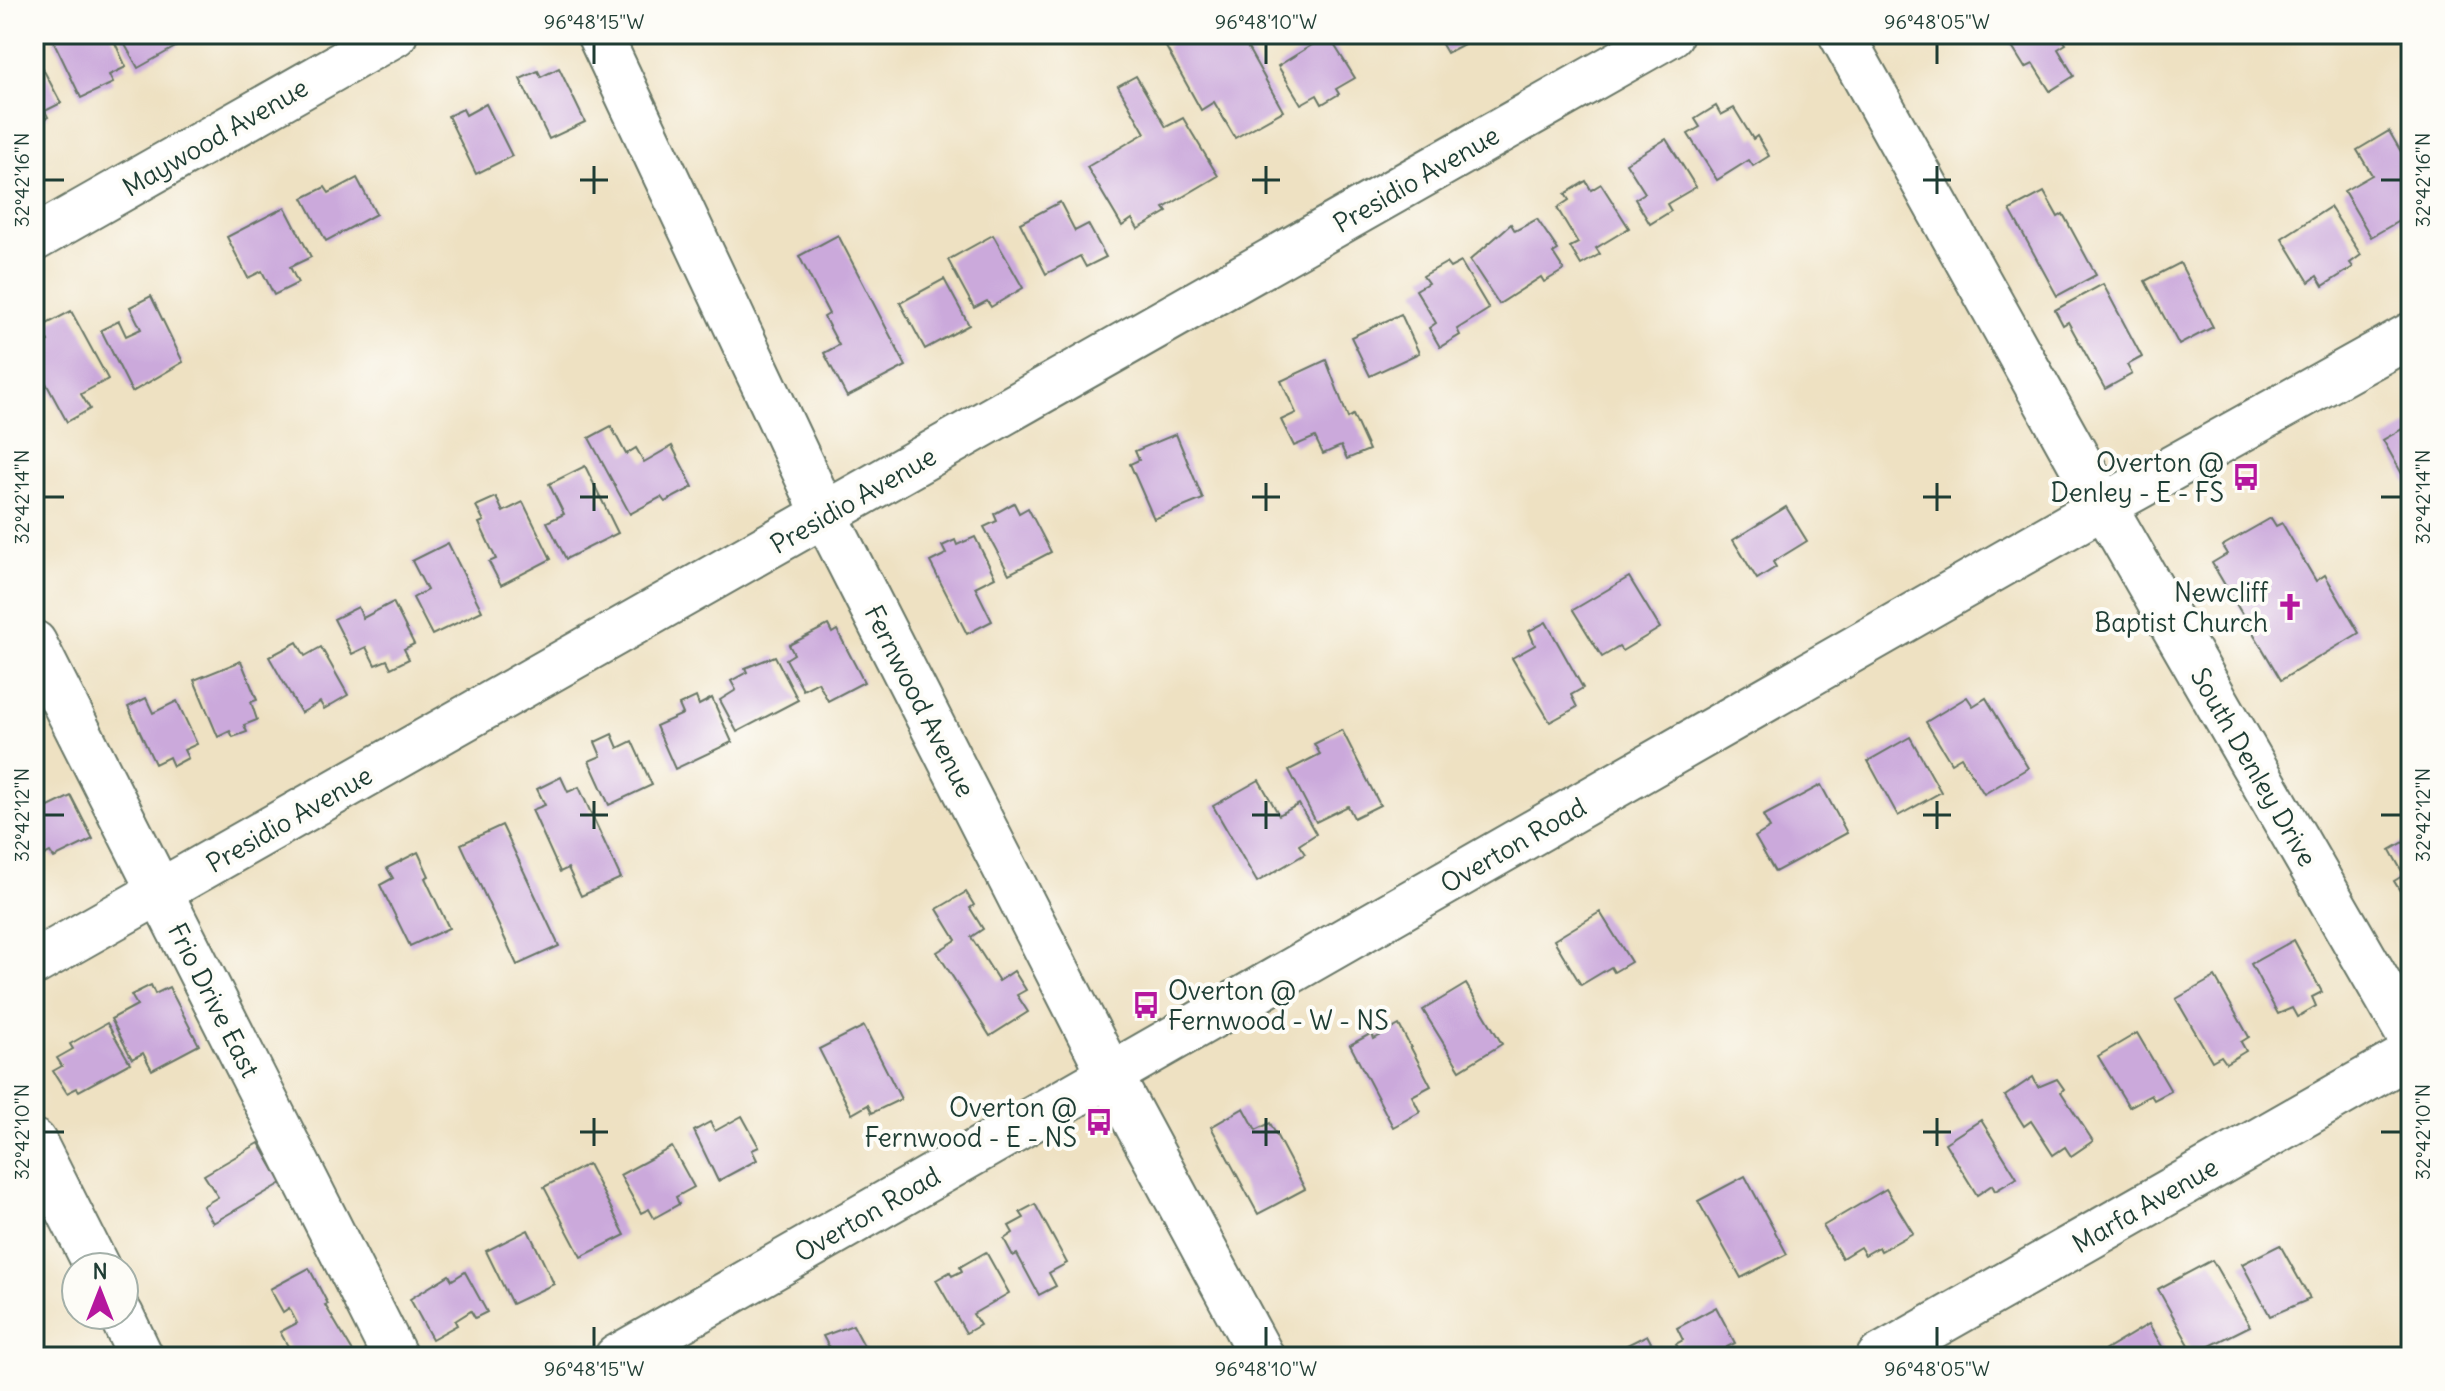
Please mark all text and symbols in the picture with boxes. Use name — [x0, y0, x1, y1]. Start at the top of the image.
text: 96°48'15"W — [544, 9, 644, 34]
text: 96°48'10"W — [1215, 9, 1317, 34]
text: 96°48'05"W — [1884, 9, 1990, 34]
street label: Maywood Avenue — [116, 71, 314, 203]
street label: Presidio Avenue — [1327, 118, 1505, 240]
text: 32°42'16"N — [9, 132, 34, 228]
text: 32°42'16"N — [2410, 132, 2435, 228]
street label: Presidio Avenue — [764, 439, 942, 561]
place label: Overton @ Denley - E - FS — [2050, 446, 2224, 509]
text: 32°42'14"N — [9, 449, 34, 545]
text: 32°42'14"N — [2410, 449, 2435, 545]
bus stop icon: Overton @ Denley - E - FS — [2231, 462, 2261, 492]
place label: Newcliff Baptist Church — [2094, 576, 2268, 639]
church icon: Newcliff Baptist Church — [2275, 592, 2305, 622]
street label: Fernwood Avenue — [857, 599, 983, 803]
street label: South Denley Drive — [2184, 662, 2324, 872]
street label: Presidio Avenue — [200, 758, 378, 880]
text: 32°42'12"N — [9, 768, 34, 862]
text: 32°42'12"N — [2410, 768, 2435, 862]
street label: Overton Road — [1434, 790, 1592, 900]
street label: Frio Drive East — [161, 917, 267, 1083]
place label: Overton @ Fernwood - W - NS — [1168, 974, 1389, 1037]
bus stop icon: Overton @ Fernwood - W - NS — [1131, 990, 1161, 1020]
text: 32°42'10"N — [9, 1084, 34, 1180]
text: 32°42'10"N — [2410, 1084, 2435, 1180]
place label: Overton @ Fernwood - E - NS — [865, 1091, 1077, 1154]
bus stop icon: Overton @ Fernwood - E - NS — [1084, 1107, 1114, 1137]
street label: Marfa Avenue — [2066, 1150, 2224, 1260]
street label: Overton Road — [788, 1159, 946, 1269]
north arrow — [60, 1251, 140, 1331]
text: N — [92, 1257, 108, 1285]
text: 96°48'15"W — [544, 1356, 644, 1381]
text: 96°48'10"W — [1215, 1356, 1317, 1381]
text: 96°48'05"W — [1884, 1356, 1990, 1381]

